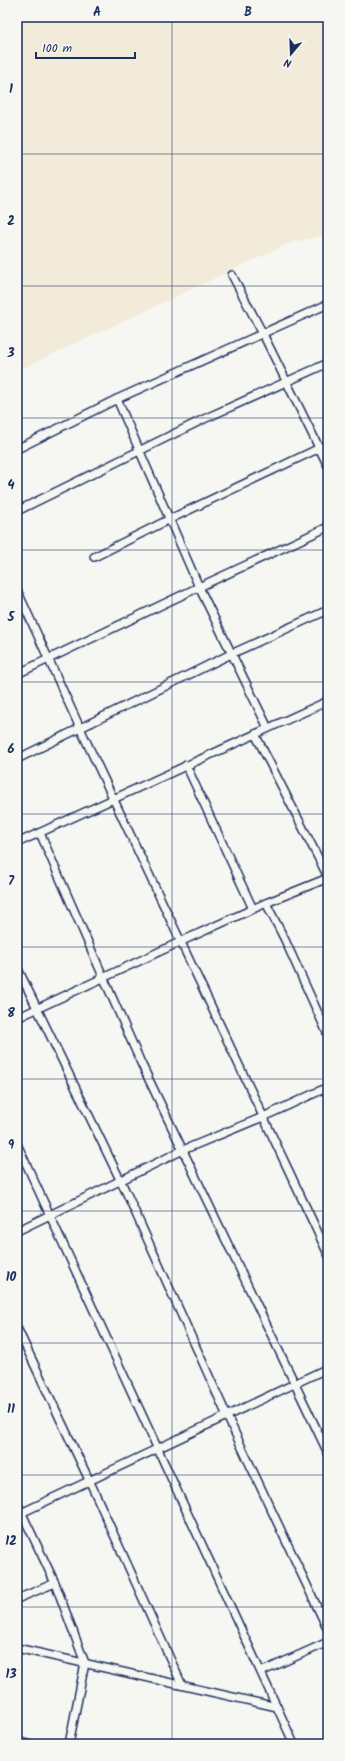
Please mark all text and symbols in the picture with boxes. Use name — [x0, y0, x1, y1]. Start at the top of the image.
text: A — [93, 2, 101, 23]
text: B — [244, 2, 252, 23]
scale bar — [36, 34, 135, 60]
north arrow — [271, 34, 311, 74]
text: 100 m — [42, 39, 73, 58]
text: N — [282, 53, 294, 72]
text: 1 — [9, 79, 13, 100]
text: 2 — [7, 211, 15, 232]
text: 3 — [6, 343, 15, 364]
text: 4 — [7, 475, 15, 496]
text: 5 — [7, 607, 16, 628]
text: 6 — [7, 739, 15, 760]
text: 7 — [8, 871, 15, 892]
text: 8 — [7, 1003, 15, 1024]
text: 9 — [8, 1135, 15, 1156]
text: 10 — [6, 1267, 17, 1288]
text: 11 — [7, 1399, 15, 1420]
text: 12 — [5, 1531, 17, 1552]
text: 13 — [5, 1664, 17, 1685]

